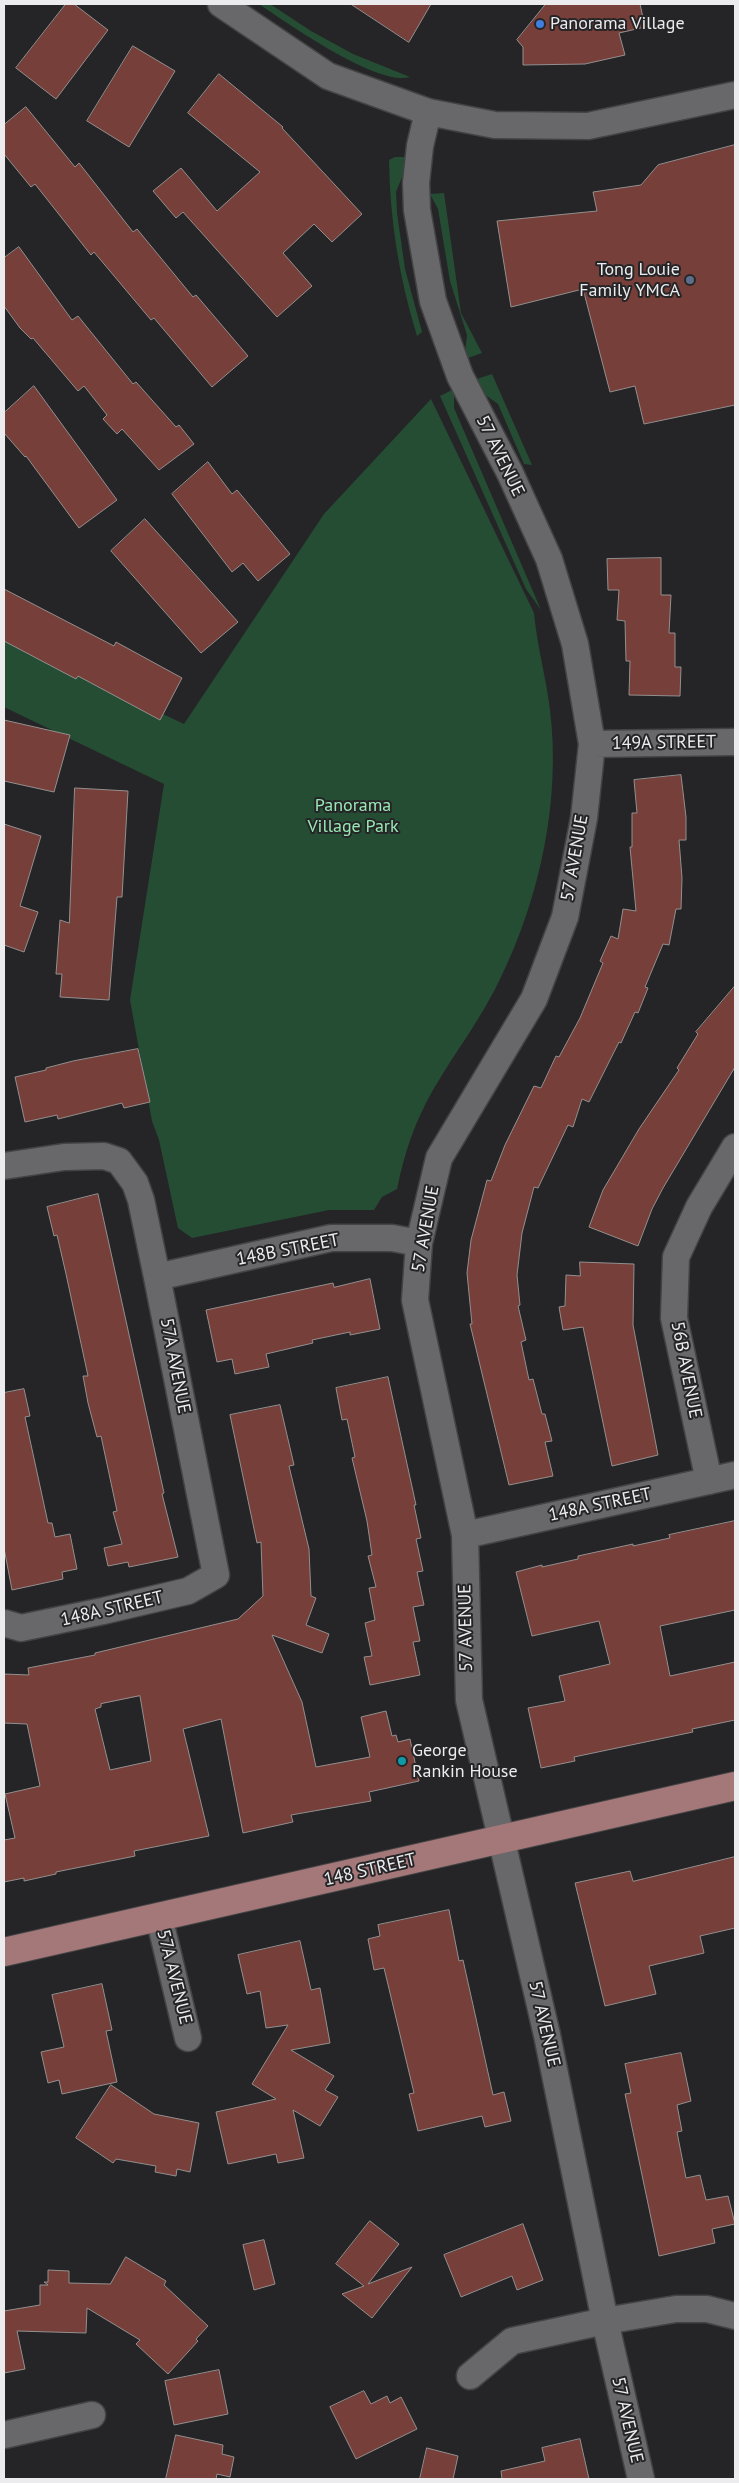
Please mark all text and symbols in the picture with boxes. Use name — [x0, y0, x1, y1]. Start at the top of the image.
place label: Panorama Village — [550, 13, 685, 35]
marker: Panorama Village — [534, 18, 546, 30]
place label: Tong Louie Family YMCA — [579, 259, 680, 302]
marker: Tong Louie Family YMCA — [684, 274, 696, 286]
street label: 57 AVENUE — [471, 412, 529, 500]
street label: 149A STREET — [612, 731, 716, 755]
park label: Panorama Village Park — [307, 795, 399, 838]
street label: 57 AVENUE — [557, 813, 593, 903]
street label: 57 AVENUE — [408, 1184, 444, 1274]
street label: 148B STREET — [235, 1229, 341, 1271]
street label: 57A AVENUE — [155, 1316, 195, 1416]
street label: 56B AVENUE — [666, 1320, 706, 1420]
street label: 148A STREET — [547, 1484, 653, 1526]
street label: 57 AVENUE — [454, 1584, 478, 1672]
street label: 148A STREET — [59, 1587, 165, 1631]
place label: George Rankin House — [412, 1740, 518, 1782]
marker: George Rankin House — [396, 1755, 408, 1767]
street label: 148 STREET — [322, 1849, 418, 1891]
street label: 57A AVENUE — [152, 1927, 196, 2027]
street label: 57 AVENUE — [524, 1979, 564, 2069]
street label: 57 AVENUE — [607, 2375, 647, 2465]

